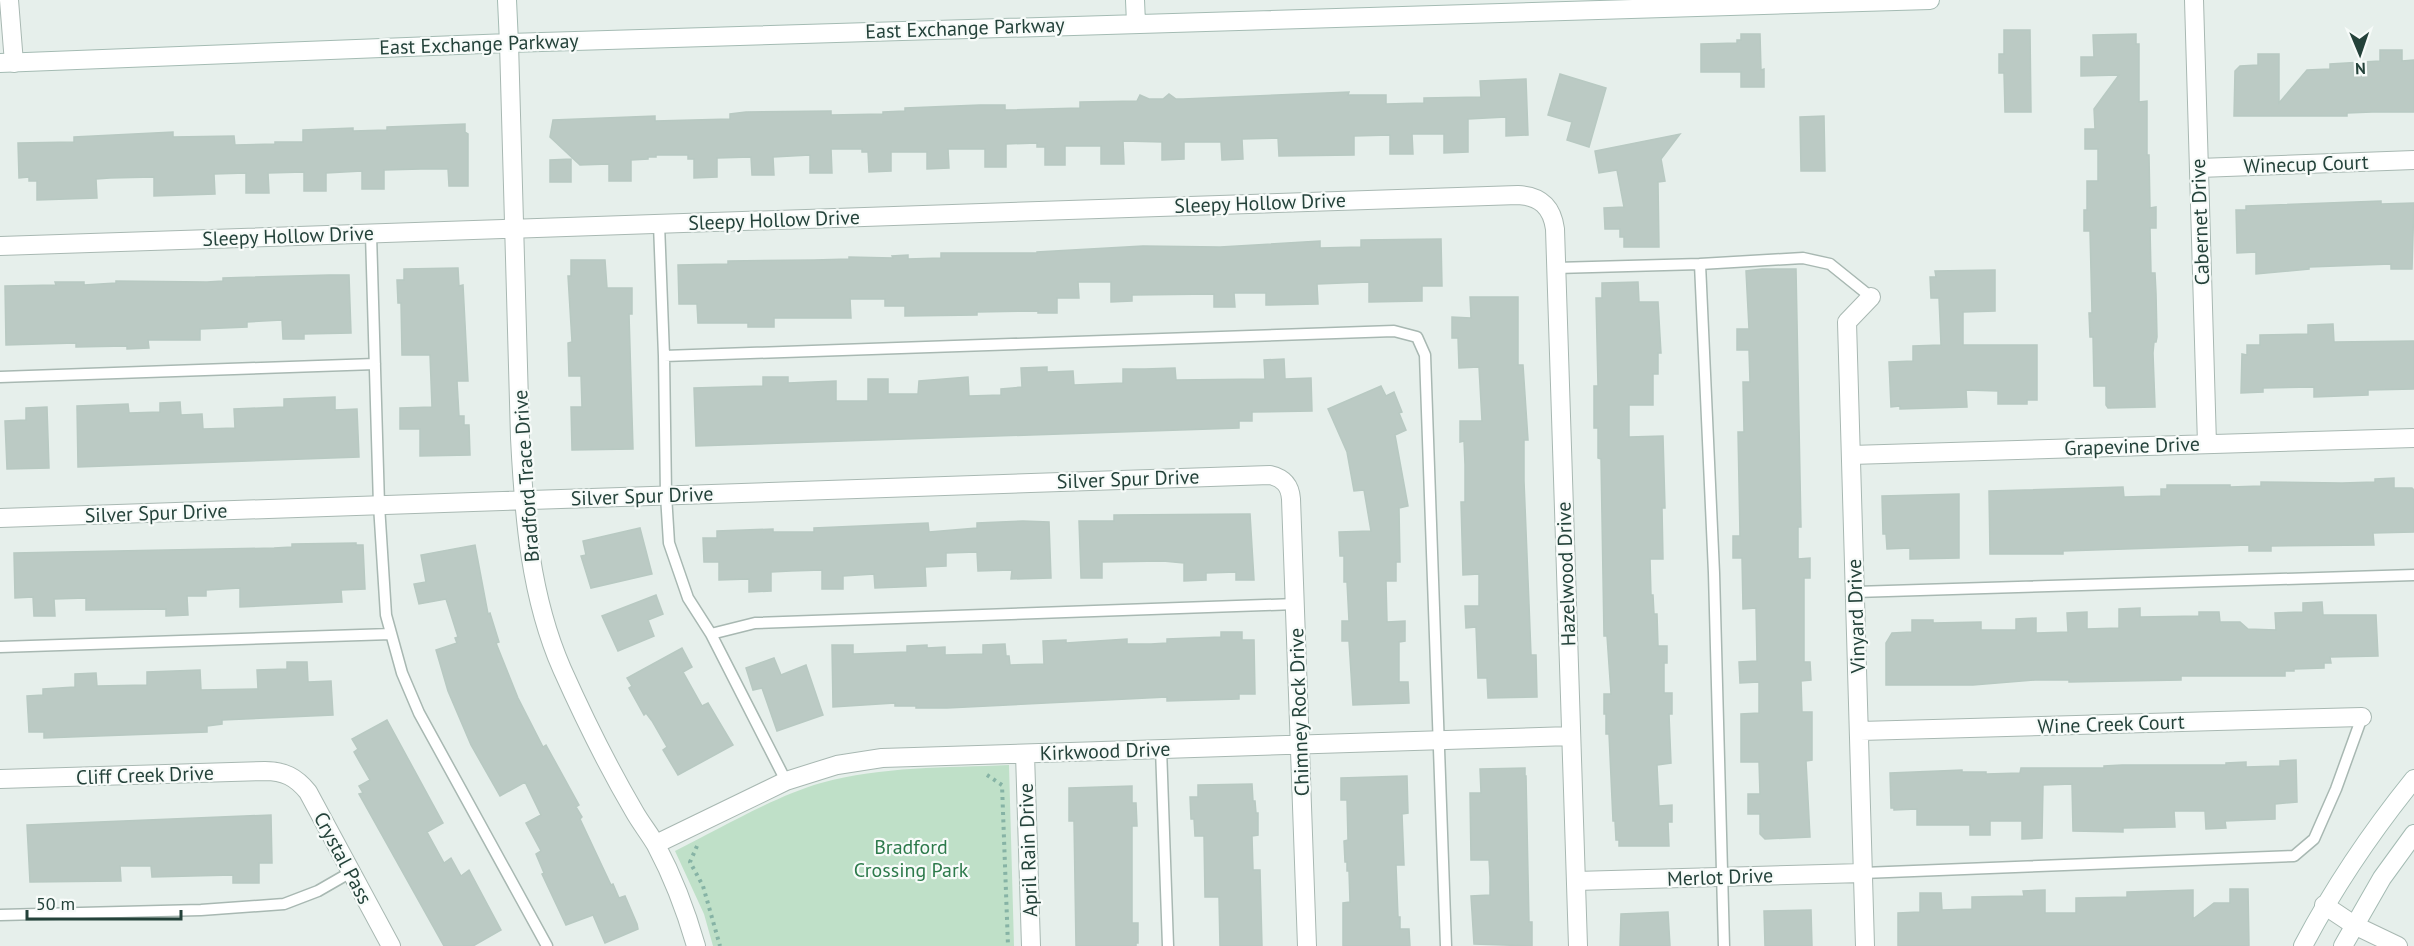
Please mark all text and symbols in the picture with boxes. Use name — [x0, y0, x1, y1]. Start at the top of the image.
street label: East Exchange Parkway — [865, 12, 1066, 44]
north arrow — [2330, 24, 2390, 84]
street label: East Exchange Parkway — [379, 28, 580, 60]
text: N — [2355, 59, 2366, 79]
street label: Winecup Court — [2243, 149, 2369, 179]
street label: Cabernet Drive — [2185, 158, 2215, 286]
street label: Sleepy Hollow Drive — [1174, 187, 1346, 219]
street label: Sleepy Hollow Drive — [688, 204, 860, 236]
street label: Sleepy Hollow Drive — [202, 220, 374, 252]
street label: Bradford Trace Drive — [507, 389, 545, 563]
street label: Grapevine Drive — [2064, 431, 2200, 461]
street label: Silver Spur Drive — [1056, 464, 1200, 494]
street label: Silver Spur Drive — [570, 481, 714, 511]
street label: Silver Spur Drive — [84, 498, 228, 528]
street label: Hazelwood Drive — [1550, 501, 1582, 647]
street label: Vinyard Drive — [1841, 558, 1871, 675]
street label: Chimney Rock Drive — [1283, 627, 1315, 797]
street label: Wine Creek Court — [2037, 708, 2185, 740]
street label: Kirkwood Drive — [1039, 736, 1171, 766]
street label: Cliff Creek Drive — [76, 760, 214, 790]
street label: April Rain Drive — [1013, 783, 1043, 917]
street label: Crystal Pass — [308, 807, 378, 909]
park label: Bradford Crossing Park — [854, 834, 969, 883]
street label: Merlot Drive — [1666, 862, 1774, 892]
scale bar — [27, 883, 182, 921]
text: 50 m — [36, 892, 75, 915]

